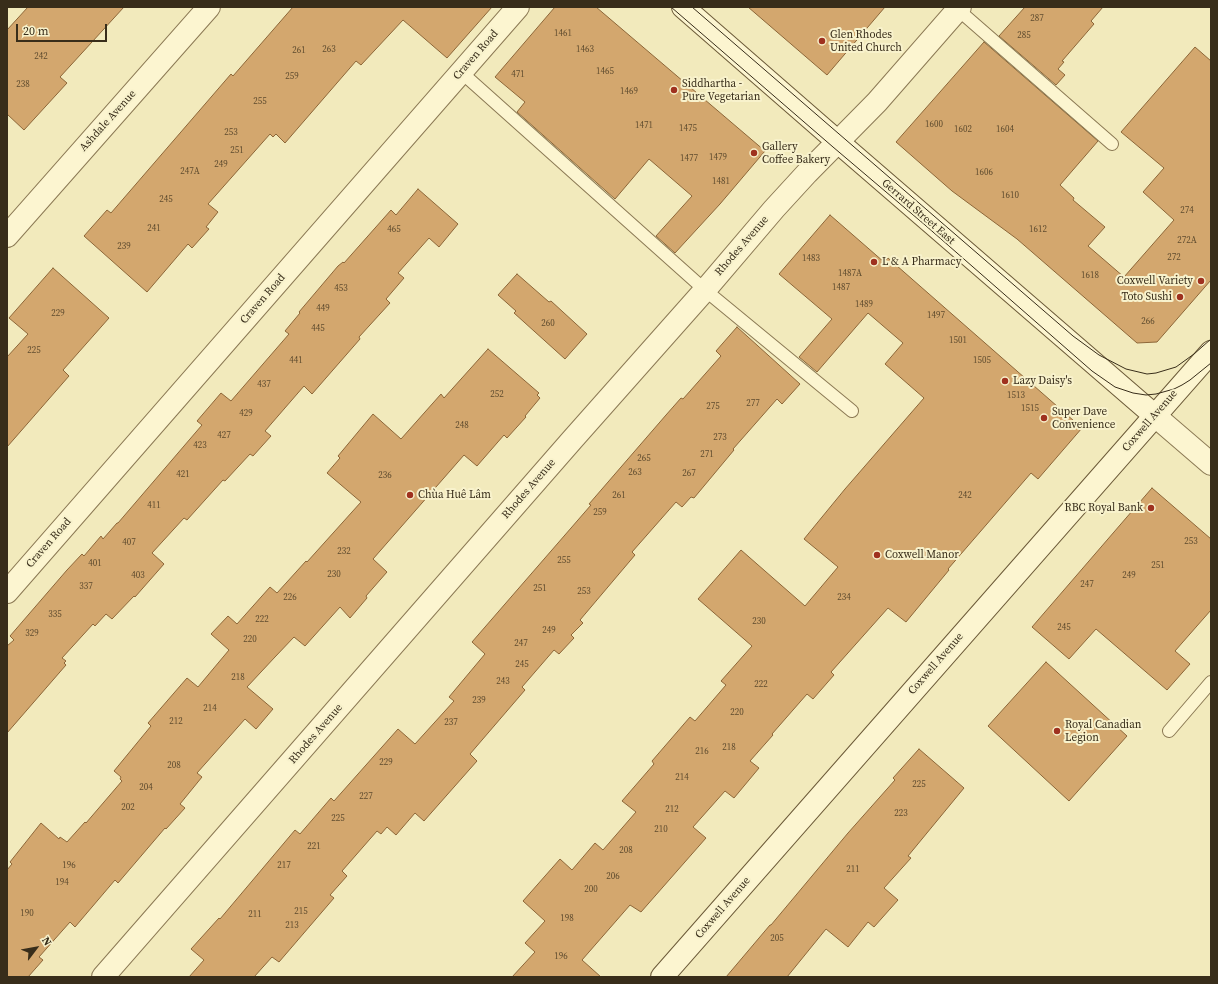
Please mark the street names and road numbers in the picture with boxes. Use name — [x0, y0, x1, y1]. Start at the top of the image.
street label: Craven Road — [451, 27, 501, 83]
street label: Ashdale Avenue — [77, 88, 139, 154]
street label: Gerrard Street East — [879, 177, 957, 247]
street label: Rhodes Avenue — [712, 213, 772, 279]
street label: Craven Road — [238, 271, 288, 327]
street label: Coxwell Avenue — [1120, 387, 1180, 455]
street label: Rhodes Avenue — [499, 456, 559, 522]
street label: Craven Road — [24, 515, 74, 571]
street label: Coxwell Avenue — [906, 630, 966, 698]
street label: Rhodes Avenue — [286, 701, 346, 767]
street label: Coxwell Avenue — [693, 874, 753, 942]

